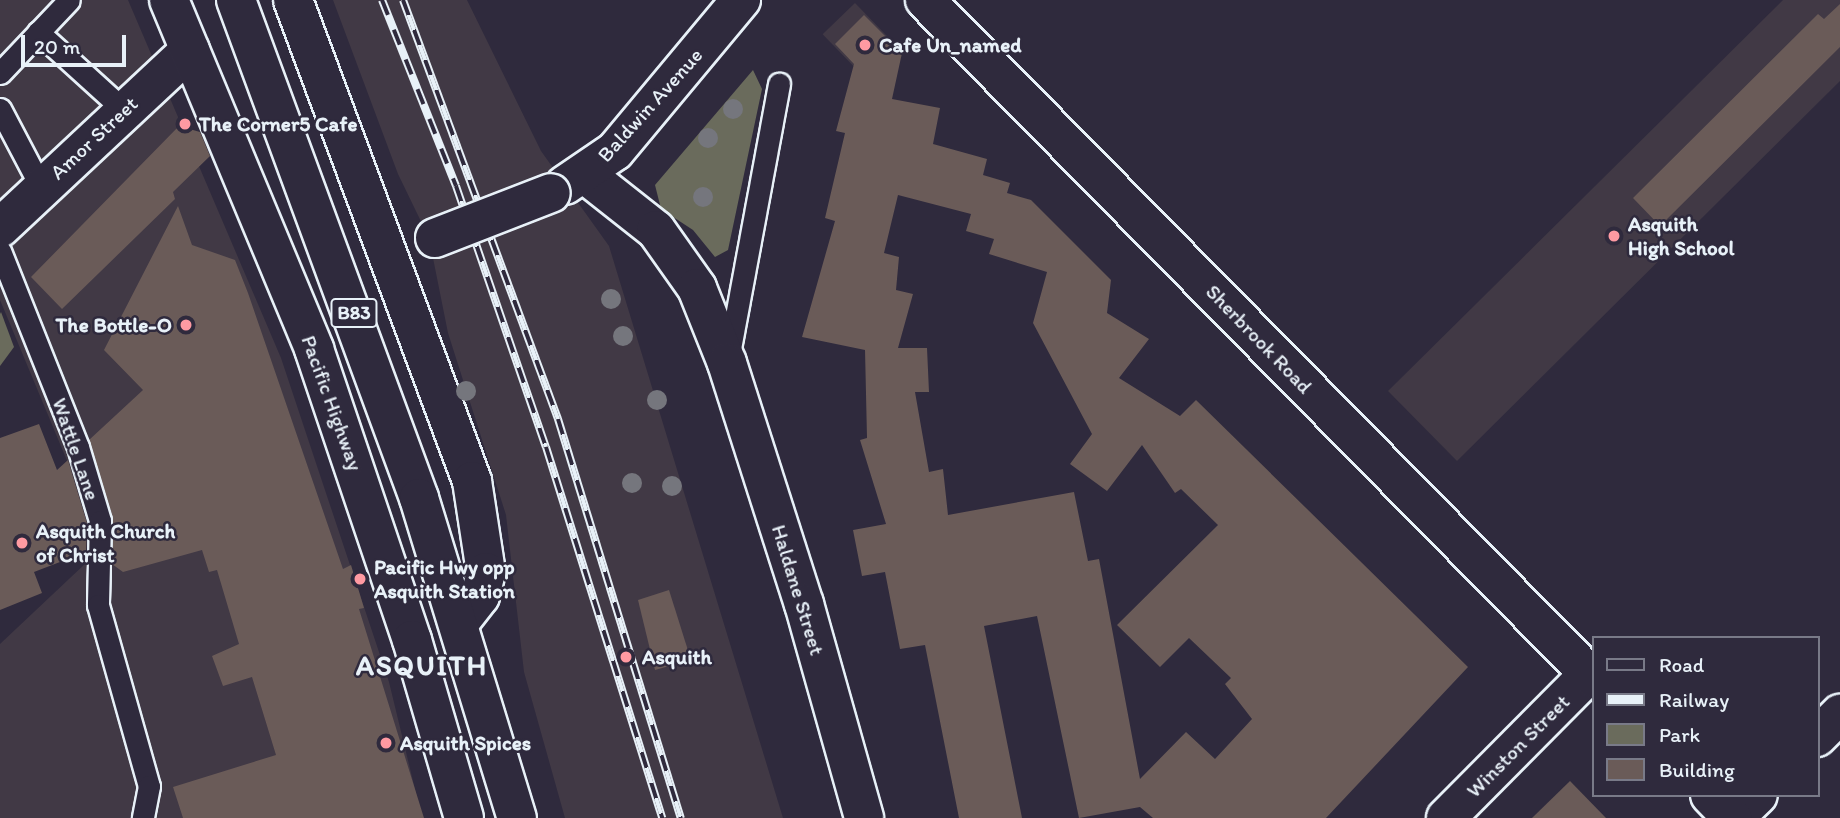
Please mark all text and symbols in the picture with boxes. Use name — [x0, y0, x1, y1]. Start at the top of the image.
scale bar — [24, 21, 130, 65]
place label: Cafe Un_named — [879, 32, 1022, 58]
text: 20 m — [34, 34, 80, 59]
marker: Cafe Un_named — [857, 37, 873, 53]
street label: Baldwin Avenue — [593, 43, 707, 167]
street label: Amor Street — [45, 91, 143, 185]
place label: The Corner5 Cafe — [199, 111, 357, 137]
marker: The Corner5 Cafe — [177, 116, 193, 132]
place label: Asquith High School — [1628, 211, 1734, 261]
marker: Asquith High School — [1606, 228, 1622, 244]
street label: Sherbrook Road — [1200, 279, 1318, 399]
road number: B83 — [330, 298, 378, 328]
place label: The Bottle-O — [55, 312, 172, 338]
marker: The Bottle-O — [178, 317, 194, 333]
street label: Pacific Highway — [296, 332, 368, 474]
street label: Wattle Lane — [47, 394, 105, 504]
place label: Asquith Church of Christ — [36, 518, 176, 568]
street label: Haldane Street — [766, 522, 830, 658]
marker: Asquith Church of Christ — [14, 535, 30, 551]
place label: Pacific Hwy opp Asquith Station — [374, 554, 515, 604]
marker: Pacific Hwy opp Asquith Station — [352, 571, 368, 587]
legend — [1591, 636, 1819, 797]
place label: Asquith — [642, 644, 712, 670]
marker: Asquith — [616, 647, 636, 667]
district label: ASQUITH — [357, 648, 487, 682]
text: Road — [1659, 652, 1704, 677]
text: Railway — [1659, 687, 1729, 712]
street label: Winston Street — [1461, 689, 1575, 803]
text: Park — [1659, 722, 1700, 747]
place label: Asquith Spices — [400, 730, 532, 756]
marker: Asquith Spices — [378, 735, 394, 751]
text: Building — [1659, 757, 1735, 782]

